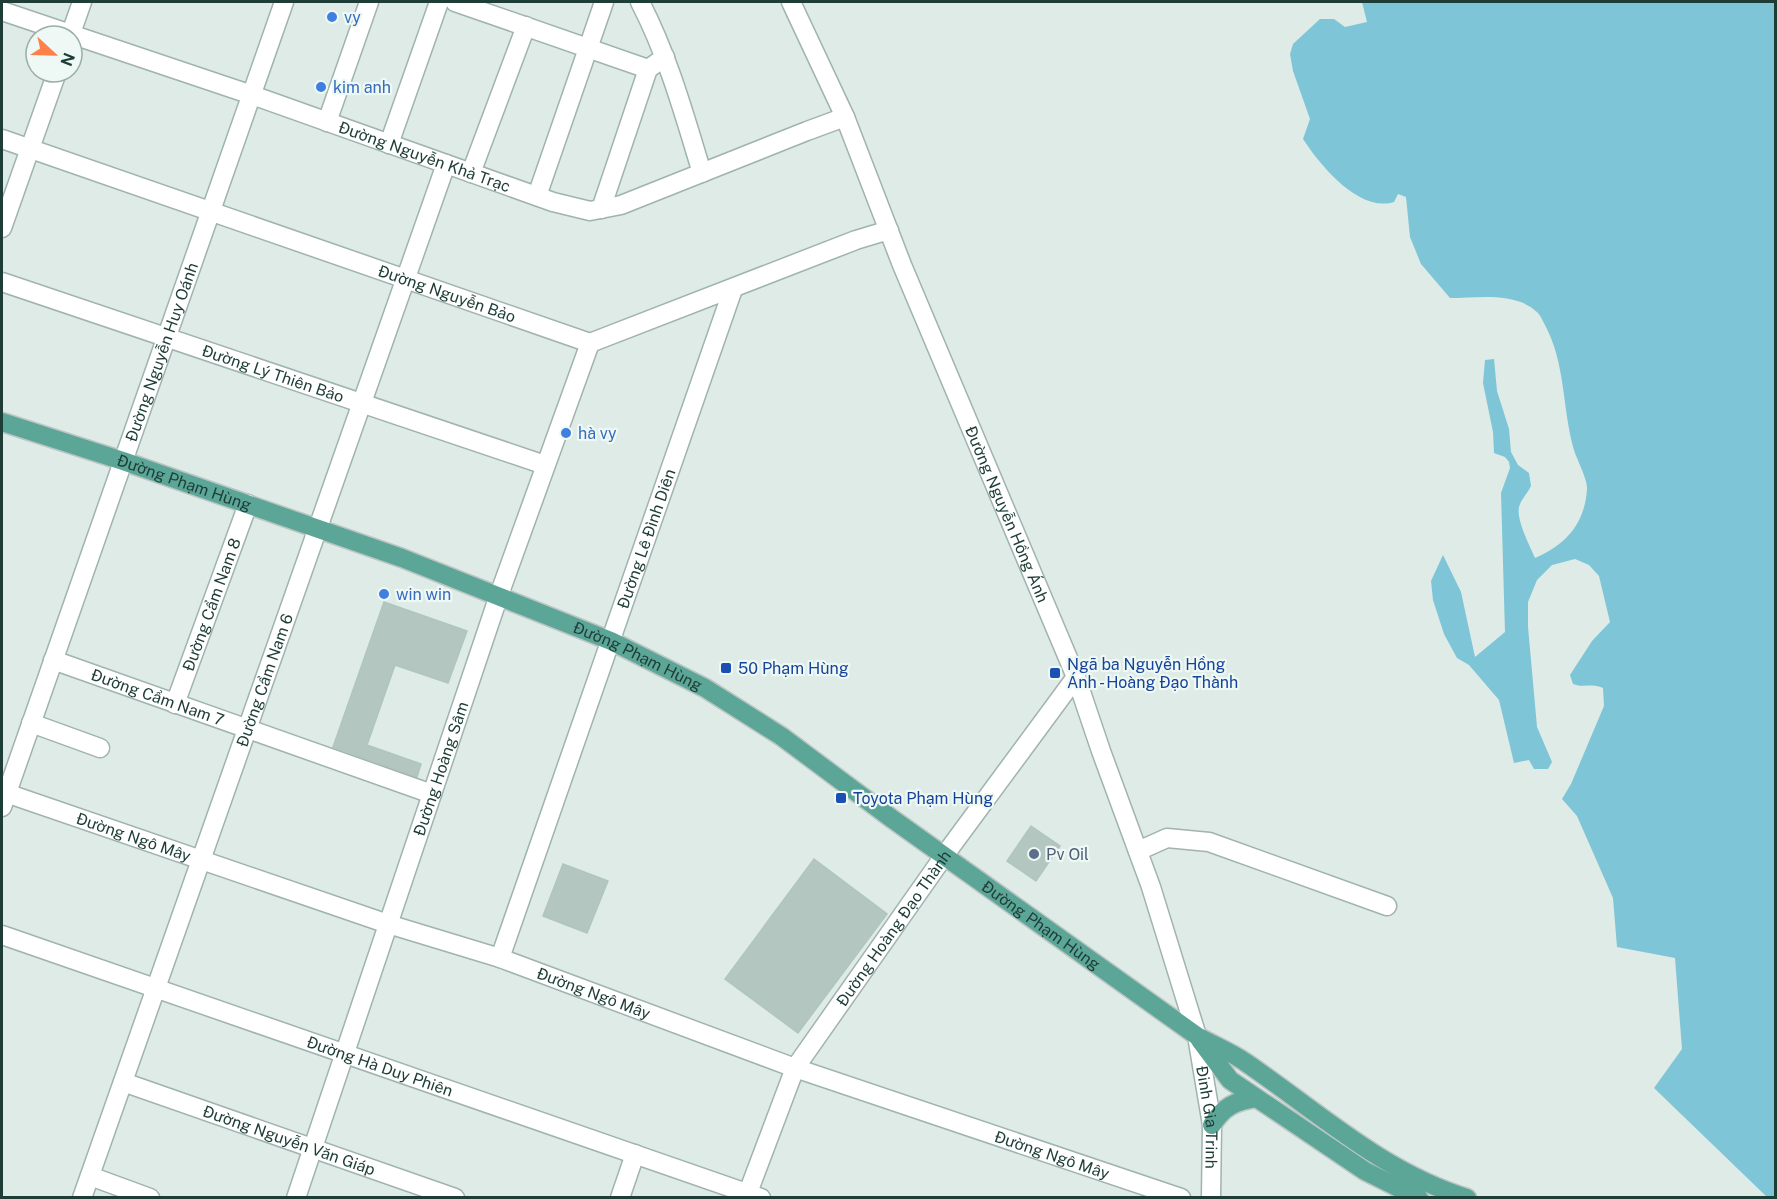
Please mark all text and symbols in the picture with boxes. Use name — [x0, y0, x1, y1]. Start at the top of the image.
place label: vy — [344, 8, 361, 27]
marker: vy — [325, 10, 339, 24]
north arrow — [24, 24, 84, 84]
text: N — [56, 50, 79, 69]
place label: kim anh — [333, 78, 391, 97]
marker: kim anh — [314, 80, 328, 94]
street label: Đường Nguyễn Khả Trạc — [336, 117, 513, 196]
street label: Đường Nguyễn Huy Oánh — [121, 260, 202, 444]
street label: Đường Nguyễn Bảo — [376, 261, 518, 326]
street label: Đường Lý Thiên Bảo — [200, 341, 347, 406]
street label: Đường Nguyễn Hồng Ánh — [961, 423, 1053, 605]
place label: hà vy — [578, 424, 617, 443]
marker: hà vy — [559, 426, 573, 440]
street label: Đường Phạm Hùng — [115, 450, 254, 514]
street label: Đường Lê Đình Diên — [613, 466, 679, 611]
street label: Đường Cẩm Nam 8 — [178, 535, 244, 674]
place label: win win — [396, 585, 451, 604]
marker: win win — [377, 587, 391, 601]
street label: Đường Cẩm Nam 6 — [232, 611, 297, 749]
street label: Đường Phạm Hùng — [570, 617, 706, 695]
place label: Ngã ba Nguyễn Hồng Ánh - Hoàng Đạo Thành — [1067, 655, 1238, 692]
place label: 50 Phạm Hùng — [738, 659, 849, 678]
marker: 50 Phạm Hùng — [719, 661, 733, 675]
street label: Đường Cẩm Nam 7 — [89, 665, 227, 729]
marker: Ngã ba Nguyễn Hồng Ánh - Hoàng Đạo Thành — [1048, 666, 1062, 680]
street label: Đường Hoàng Sâm — [409, 699, 472, 838]
place label: Toyota Phạm Hùng — [853, 789, 993, 808]
marker: Toyota Phạm Hùng — [834, 791, 848, 805]
street label: Đường Ngô Mây — [74, 808, 194, 865]
place label: Pv Oil — [1046, 845, 1089, 864]
street label: Đường Hoàng Đạo Thành — [832, 846, 955, 1010]
marker: Pv Oil — [1027, 847, 1041, 861]
street label: Đường Phạm Hùng — [978, 876, 1104, 974]
street label: Đường Ngô Mây — [534, 963, 654, 1023]
street label: Đường Hà Duy Phiên — [304, 1032, 456, 1100]
street label: Đinh Gia Trinh — [1193, 1064, 1222, 1169]
street label: Đường Nguyễn Văn Giáp — [200, 1101, 378, 1179]
street label: Đường Ngô Mây — [992, 1126, 1112, 1183]

